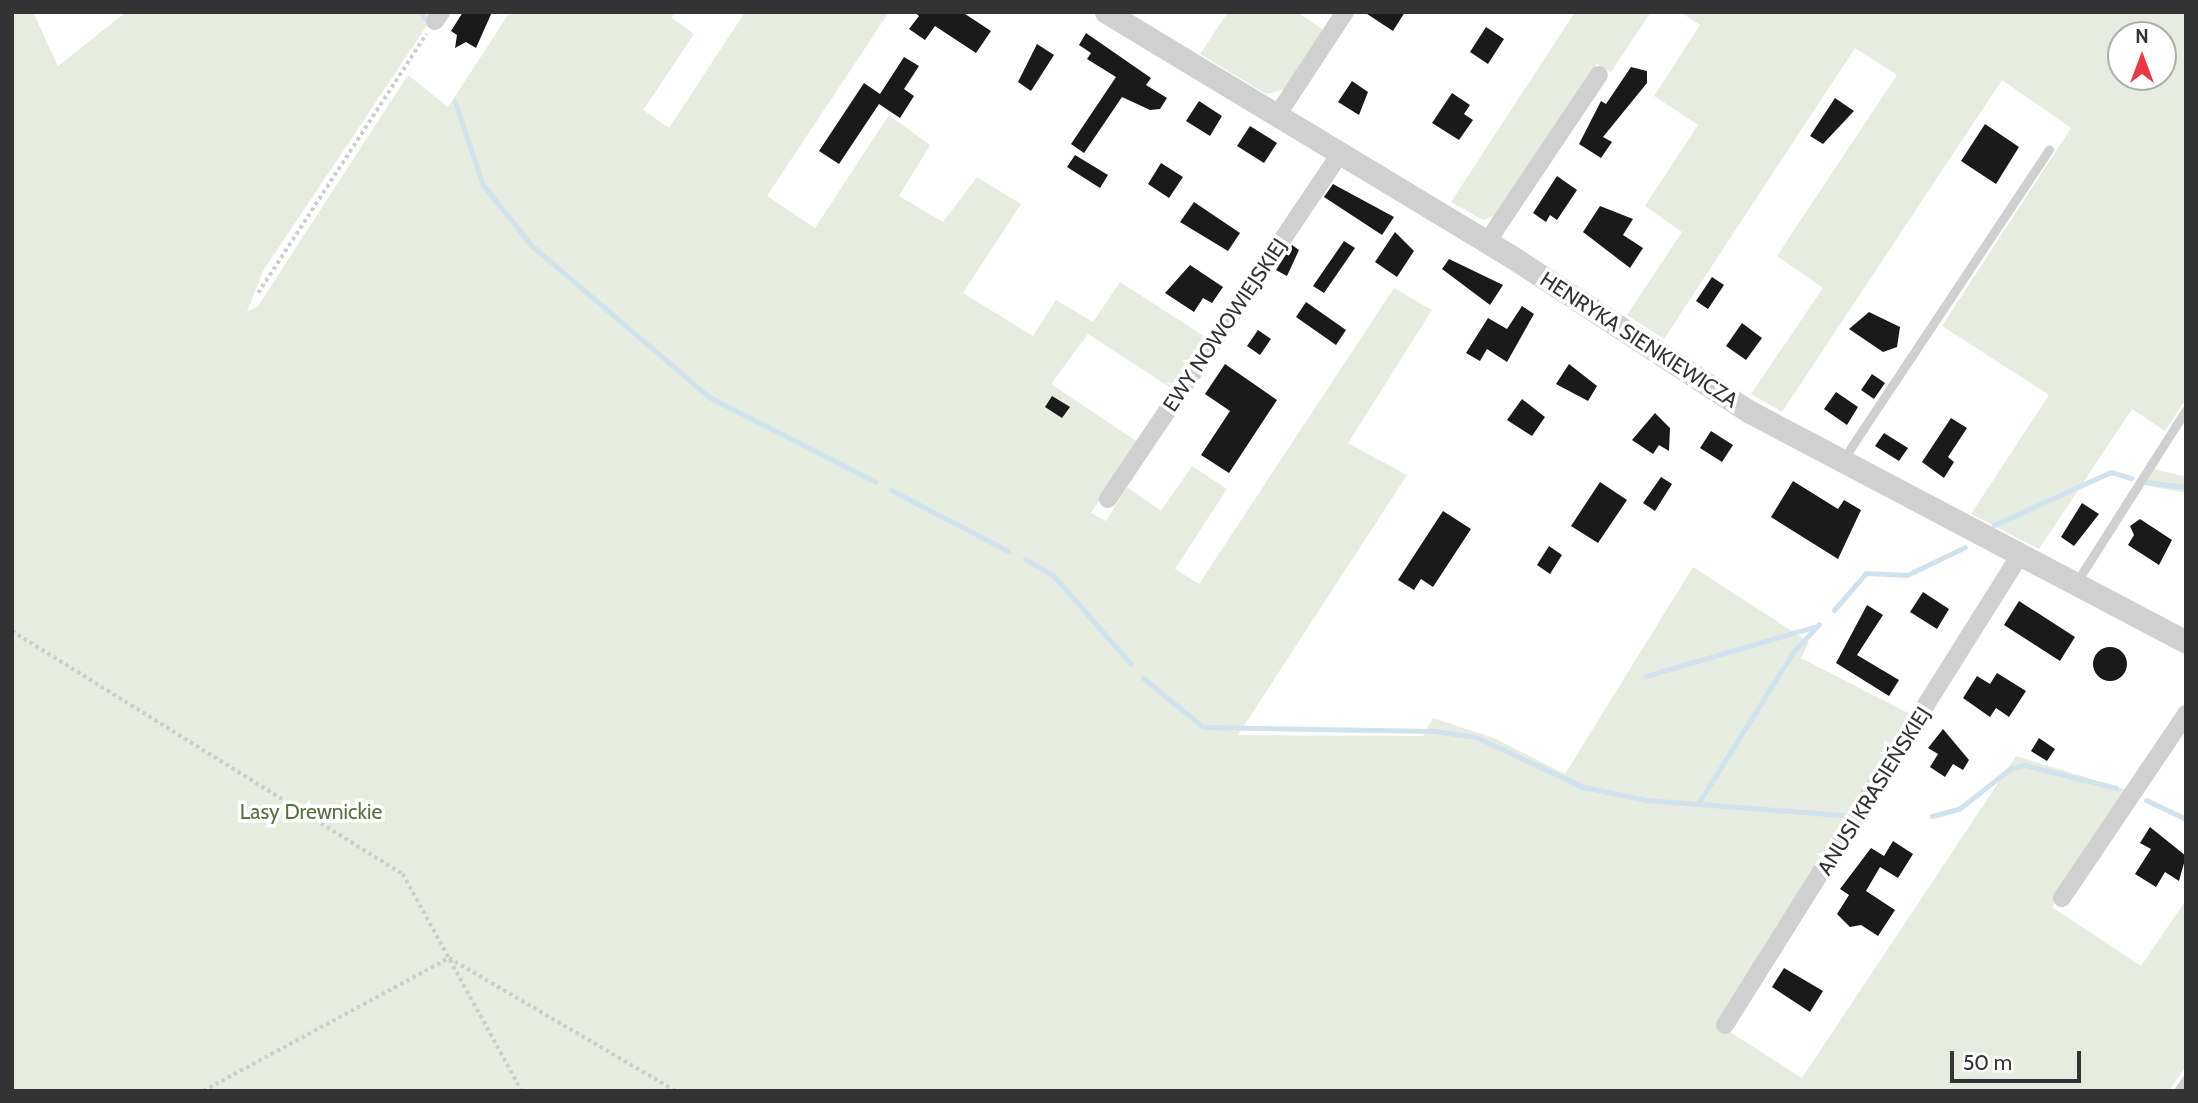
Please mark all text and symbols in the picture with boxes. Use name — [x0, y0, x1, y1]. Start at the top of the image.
north arrow — [2107, 21, 2177, 91]
text: N — [2135, 25, 2149, 48]
street label: EWY NOWOWIEJSKIEJ — [1158, 234, 1292, 416]
street label: HENRYKA SIENKIEWICZA — [1535, 267, 1743, 413]
street label: ANUSI KRASIEŃSKIEJ — [1812, 702, 1936, 880]
park label: Lasy Drewnickie — [240, 799, 382, 825]
scale bar — [1953, 1036, 2084, 1080]
text: 50 m — [1963, 1050, 2012, 1075]

